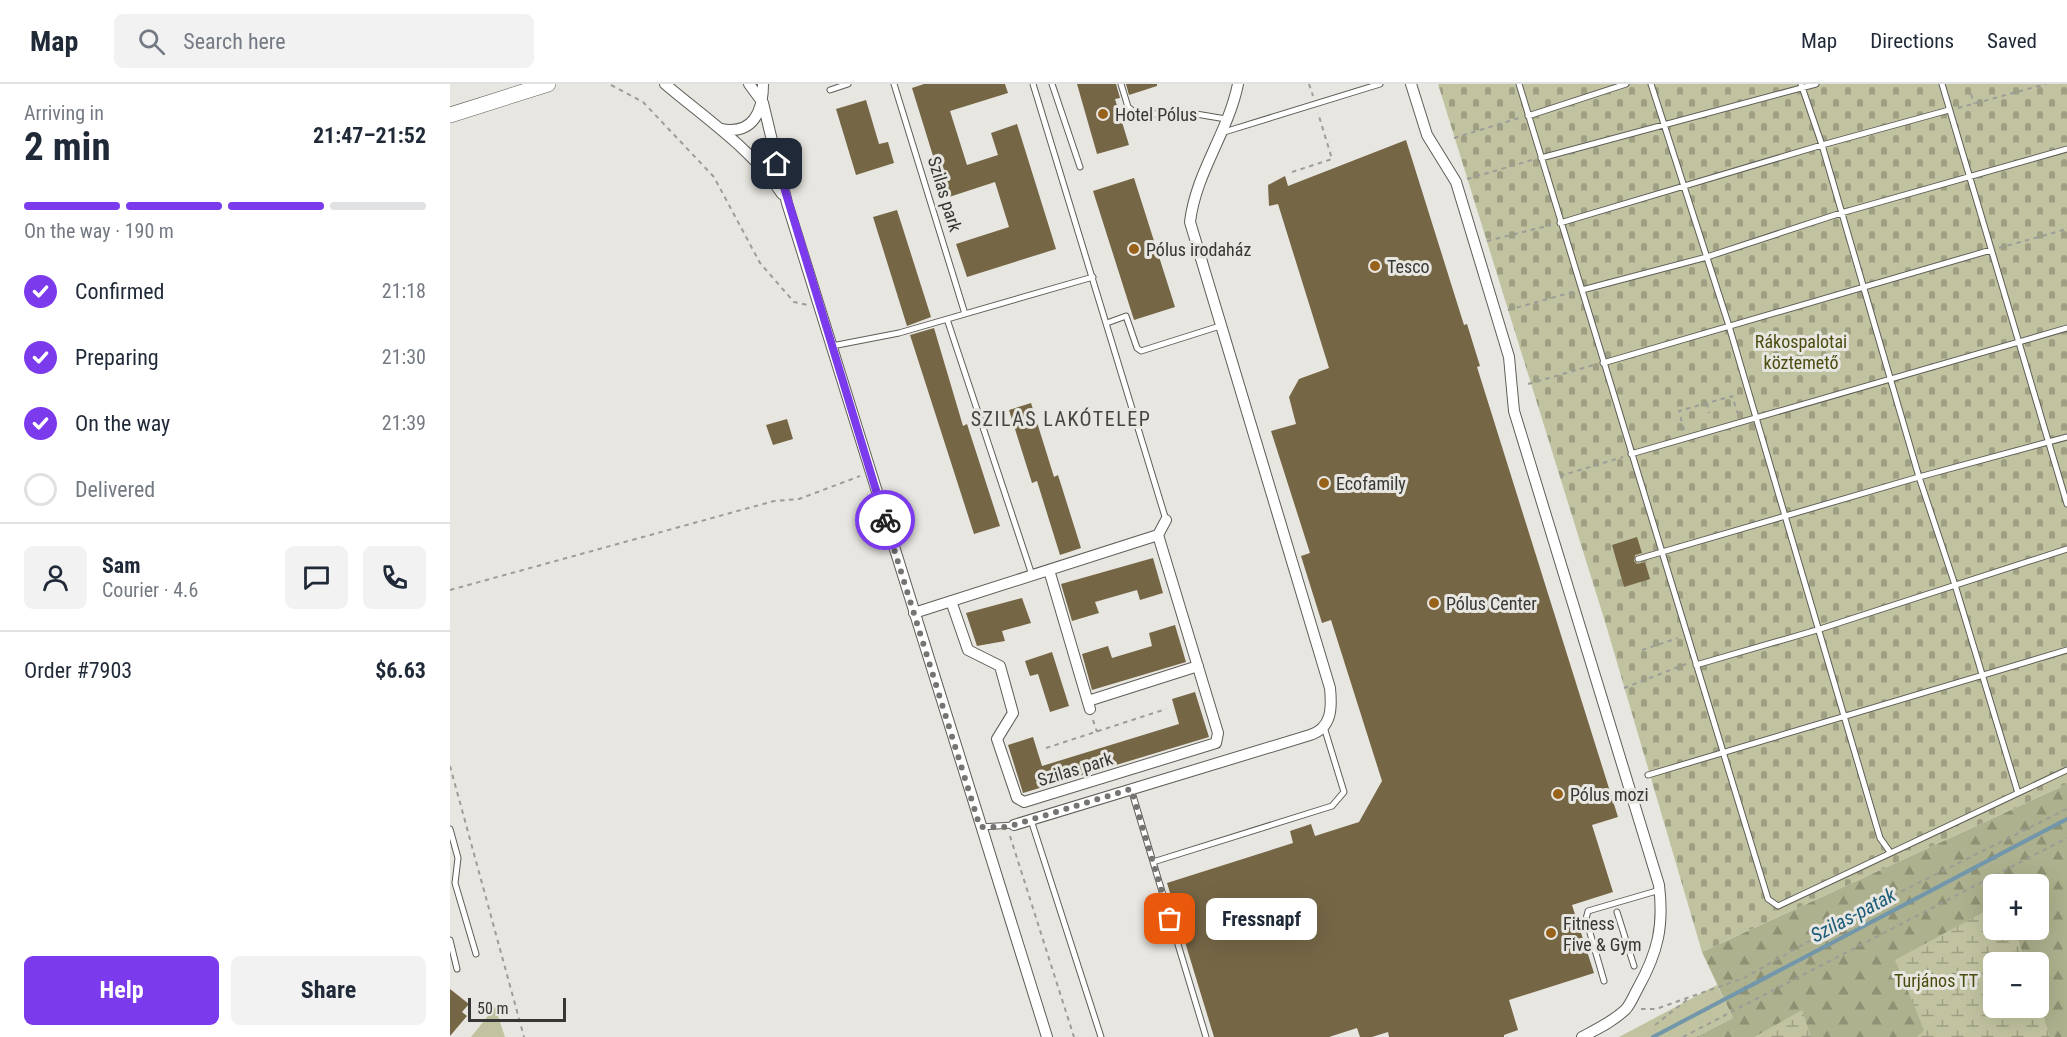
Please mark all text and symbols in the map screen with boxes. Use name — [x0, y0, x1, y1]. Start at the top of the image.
search box — [114, 14, 534, 68]
text: Map — [30, 25, 78, 58]
icon: search — [135, 25, 168, 58]
text: Search here — [183, 29, 286, 54]
text: Map — [1801, 29, 1837, 53]
text: Directions — [1870, 29, 1954, 53]
text: Saved — [1987, 29, 2037, 53]
text: Arriving in — [24, 101, 104, 125]
place label: Hotel Pólus — [1115, 104, 1197, 125]
marker: Hotel Pólus — [1096, 107, 1110, 121]
text: 21:47–21:52 — [313, 123, 426, 148]
text: 2 min — [24, 124, 111, 170]
pin — [751, 138, 802, 189]
icon: home — [760, 147, 793, 180]
street label: Szilas park — [924, 154, 966, 234]
text: On the way · 190 m — [24, 219, 174, 243]
place label: Pólus irodaház — [1146, 239, 1251, 260]
marker: Pólus irodaház — [1127, 242, 1141, 256]
place label: Tesco — [1387, 256, 1430, 277]
marker: Tesco — [1368, 259, 1382, 273]
icon: check — [24, 275, 57, 308]
text: Confirmed — [75, 279, 164, 304]
text: 21:18 — [382, 279, 426, 303]
park label: Rákospalotai köztemető — [1755, 331, 1847, 373]
icon: check — [24, 341, 57, 374]
text: Preparing — [75, 345, 159, 370]
text: 21:30 — [382, 345, 426, 369]
icon: check — [24, 407, 57, 440]
district label: SZILAS LAKÓTELEP — [971, 407, 1151, 431]
text: On the way — [75, 411, 170, 436]
text: 21:39 — [382, 411, 426, 435]
place label: Ecofamily — [1336, 473, 1406, 494]
marker: Ecofamily — [1317, 476, 1331, 490]
text: Delivered — [75, 477, 155, 502]
courier — [855, 490, 915, 550]
icon: bike — [869, 504, 902, 537]
button: person — [24, 546, 87, 609]
button: chat — [285, 546, 348, 609]
button: phone — [363, 546, 426, 609]
text: Sam — [102, 553, 141, 578]
text: Courier · 4.6 — [102, 578, 198, 602]
place label: Pólus Center — [1446, 593, 1537, 614]
marker: Pólus Center — [1427, 596, 1441, 610]
text: Order #7903 — [24, 658, 132, 683]
text: $6.63 — [375, 658, 426, 683]
street label: Szilas park — [1035, 748, 1115, 790]
place label: Pólus mozi — [1570, 784, 1649, 805]
marker: Pólus mozi — [1551, 787, 1565, 801]
map controls — [1983, 874, 2049, 1018]
button: + — [1983, 874, 2049, 940]
water label: Szilas-patak — [1806, 882, 1901, 947]
pin — [1144, 893, 1195, 944]
callout: Fressnapf — [1206, 898, 1317, 940]
icon: bag — [1153, 902, 1186, 935]
text: Fressnapf — [1222, 907, 1301, 931]
place label: Fitness Five & Gym — [1563, 913, 1642, 955]
marker: Fitness Five & Gym — [1544, 926, 1558, 940]
button: − — [1983, 952, 2049, 1018]
button: Help — [24, 956, 219, 1025]
button: Share — [231, 956, 426, 1025]
park label: Turjános TT — [1894, 970, 1978, 991]
scale bar — [468, 995, 566, 1022]
text: 50 m — [477, 999, 509, 1018]

